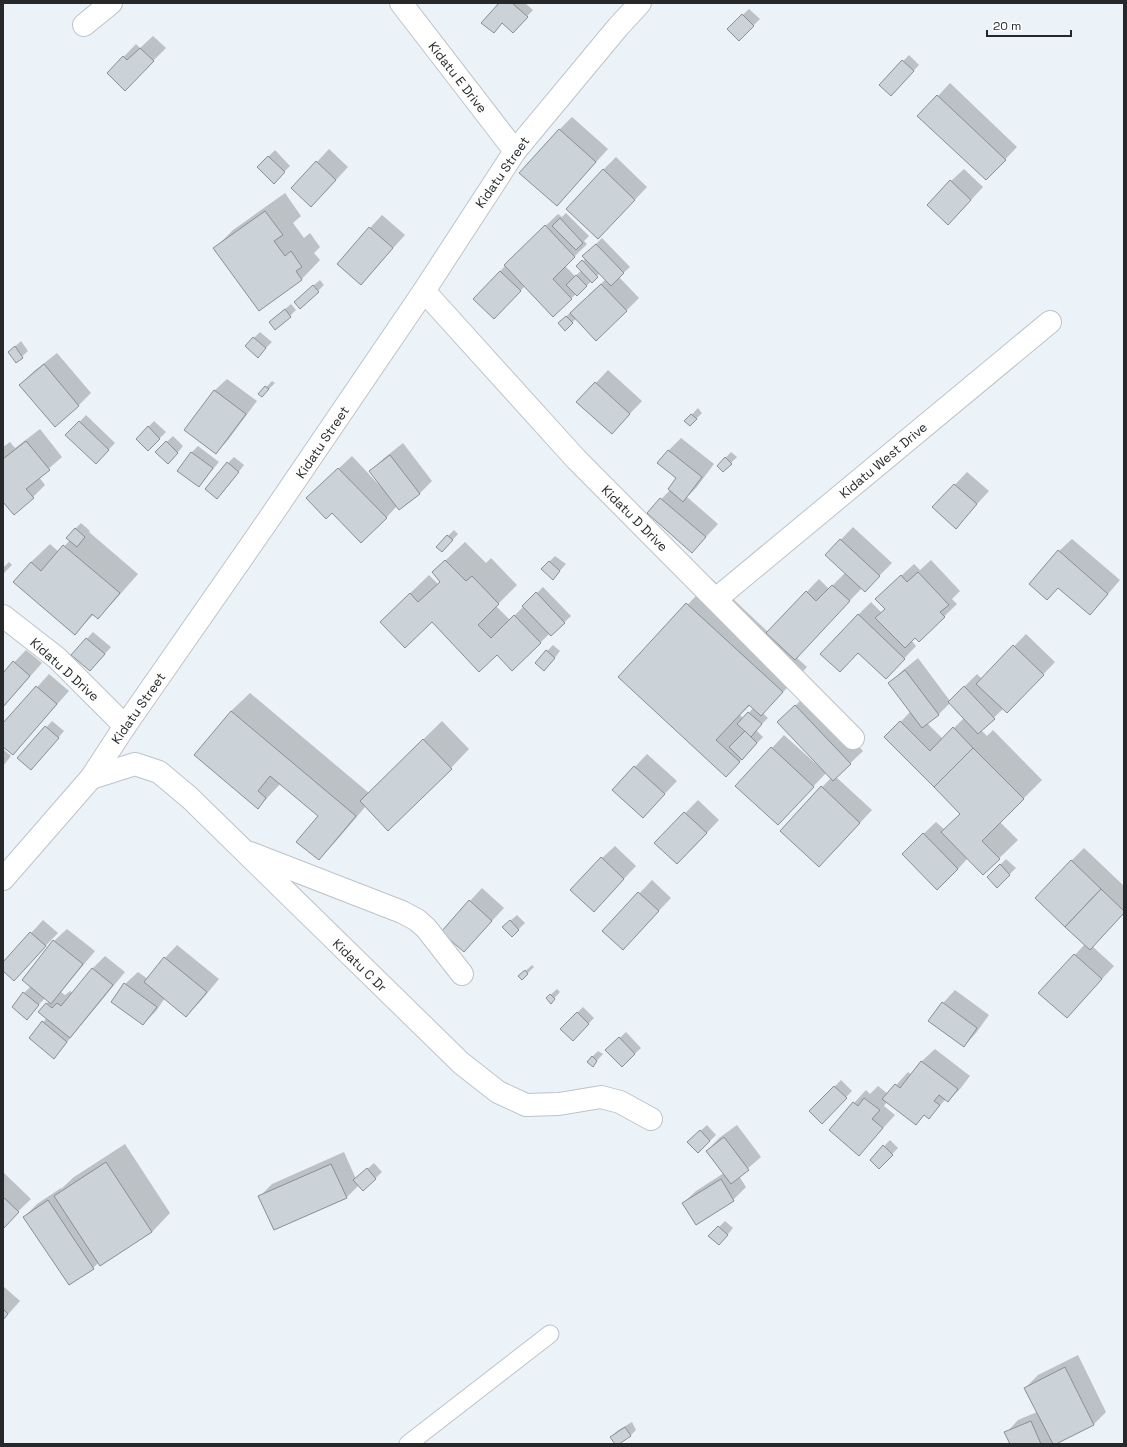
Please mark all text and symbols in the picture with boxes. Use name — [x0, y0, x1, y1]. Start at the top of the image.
scale bar — [987, 12, 1071, 38]
text: 20 m — [993, 18, 1021, 34]
street label: Kidatu E Drive — [425, 38, 491, 116]
street label: Kidatu Street — [471, 133, 533, 211]
street label: Kidatu Street — [292, 403, 353, 482]
street label: Kidatu West Drive — [836, 419, 931, 502]
street label: Kidatu D Drive — [598, 482, 671, 555]
street label: Kidatu D Drive — [27, 634, 103, 705]
street label: Kidatu Street — [107, 669, 169, 747]
street label: Kidatu C Dr — [329, 935, 390, 996]

